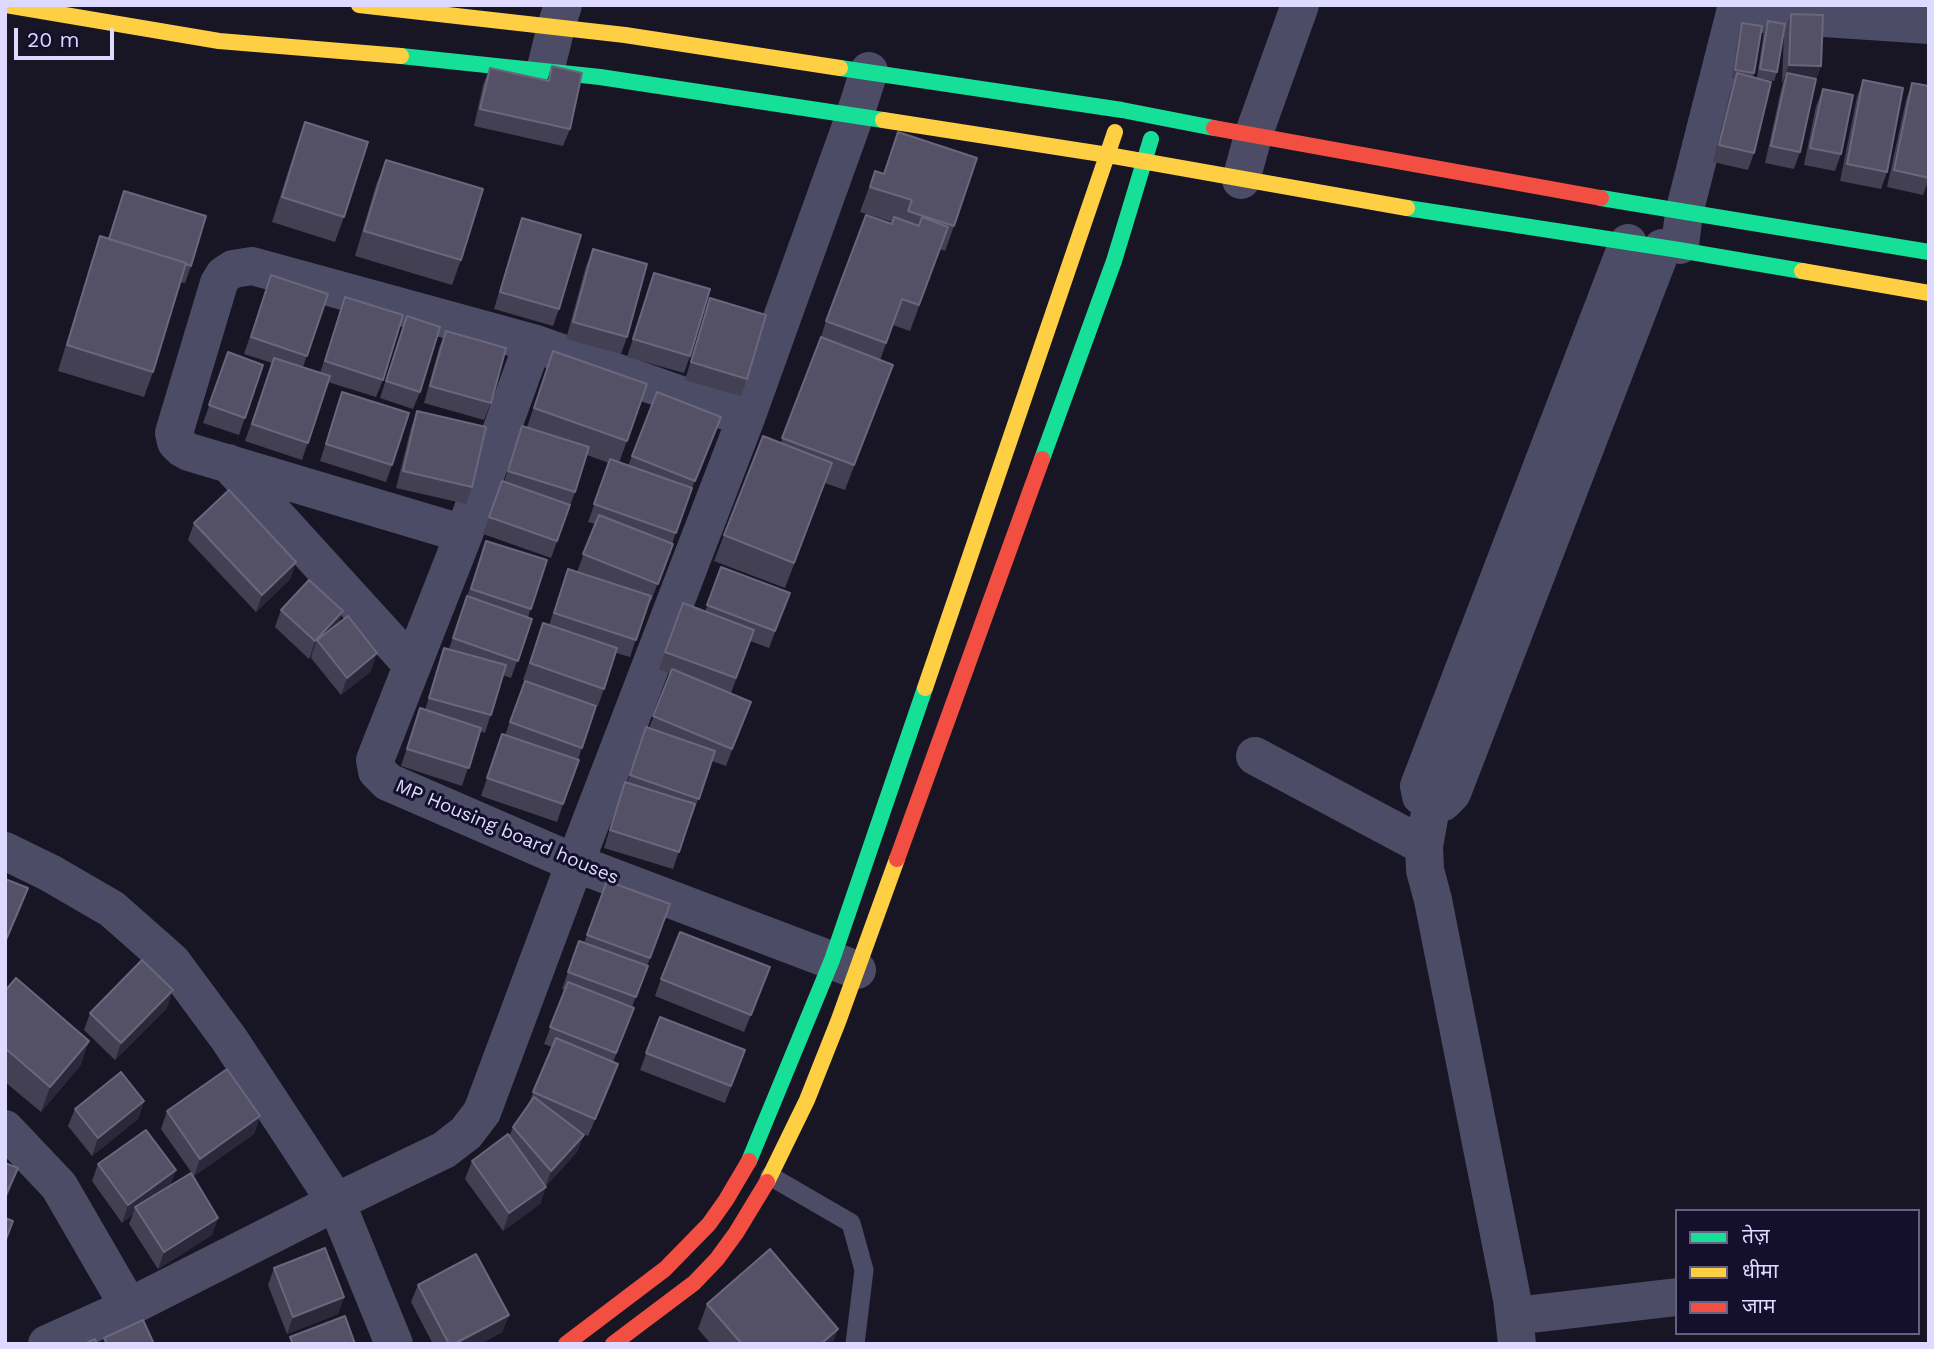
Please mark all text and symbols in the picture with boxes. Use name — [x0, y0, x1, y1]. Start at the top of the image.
scale bar — [18, 14, 117, 58]
text: 20 m — [27, 27, 79, 52]
street label: MP Housing board houses — [392, 775, 622, 889]
legend — [1675, 1209, 1920, 1335]
text: तेज़ — [1742, 1223, 1770, 1248]
text: धीमा — [1742, 1258, 1778, 1283]
text: जाम — [1742, 1293, 1776, 1318]

